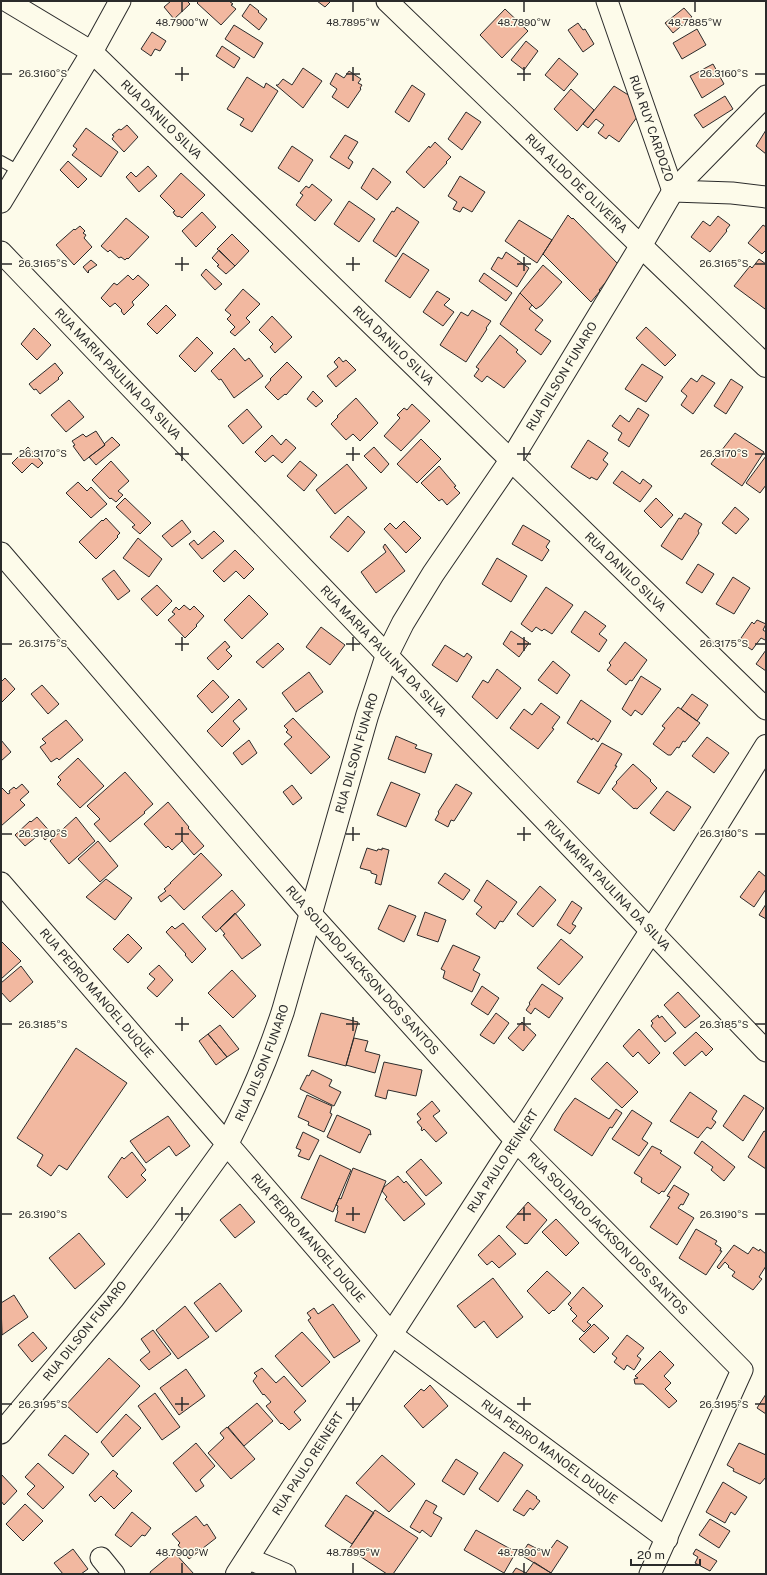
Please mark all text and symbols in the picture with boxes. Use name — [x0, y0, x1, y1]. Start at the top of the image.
text: 48.7900°W — [156, 16, 209, 28]
text: 48.7895°W — [326, 16, 380, 28]
text: 48.7890°W — [497, 16, 551, 28]
text: 48.7885°W — [668, 16, 722, 28]
text: 26.3160°S — [19, 67, 68, 79]
text: 26.3160°S — [700, 67, 749, 79]
street label: RUA RUY CARDOZO — [626, 73, 676, 184]
street label: RUA DANILO SILVA — [118, 77, 205, 163]
street label: RUA ALDO DE OLIVEIRA — [522, 131, 631, 236]
text: 26.3165°S — [19, 257, 68, 269]
text: 26.3165°S — [700, 257, 749, 269]
street label: RUA DANILO SILVA — [350, 303, 437, 389]
street label: RUA MARIA PAULINA DA SILVA — [52, 306, 184, 443]
street label: RUA DILSON FUNARO — [523, 319, 600, 433]
text: 26.3170°S — [19, 447, 67, 459]
text: 26.3170°S — [700, 447, 748, 459]
street label: RUA DANILO SILVA — [582, 529, 669, 615]
street label: RUA MARIA PAULINA DA SILVA — [318, 583, 450, 720]
text: 26.3175°S — [19, 637, 68, 649]
text: 26.3175°S — [700, 637, 749, 649]
street label: RUA DILSON FUNARO — [333, 691, 381, 815]
street label: RUA MARIA PAULINA DA SILVA — [542, 817, 674, 954]
text: 26.3180°S — [19, 827, 68, 839]
text: 26.3180°S — [700, 827, 749, 839]
street label: RUA SOLDADO JACKSON DOS SANTOS — [283, 883, 442, 1058]
street label: RUA PEDRO MANOEL DUQUE — [37, 926, 156, 1061]
street label: RUA DILSON FUNARO — [232, 1003, 292, 1124]
text: 26.3185°S — [18, 1018, 68, 1030]
text: 26.3185°S — [699, 1018, 749, 1030]
street label: RUA PAULO REINERT — [464, 1107, 541, 1215]
street label: RUA SOLDADO JACKSON DOS SANTOS — [525, 1150, 691, 1318]
street label: RUA PEDRO MANOEL DUQUE — [248, 1171, 368, 1305]
text: 26.3190°S — [19, 1208, 68, 1220]
text: 26.3190°S — [700, 1208, 749, 1220]
street label: RUA DILSON FUNARO — [40, 1278, 130, 1384]
street label: RUA PEDRO MANOEL DUQUE — [478, 1397, 620, 1507]
text: 26.3195°S — [19, 1398, 68, 1410]
text: 26.3195°S — [700, 1398, 749, 1410]
street label: RUA PAULO REINERT — [270, 1410, 346, 1518]
scale bar — [631, 1541, 700, 1567]
text: 48.7900°W — [156, 1546, 209, 1558]
text: 48.7895°W — [326, 1546, 380, 1558]
text: 48.7890°W — [497, 1546, 551, 1558]
text: 20 m — [637, 1548, 665, 1562]

